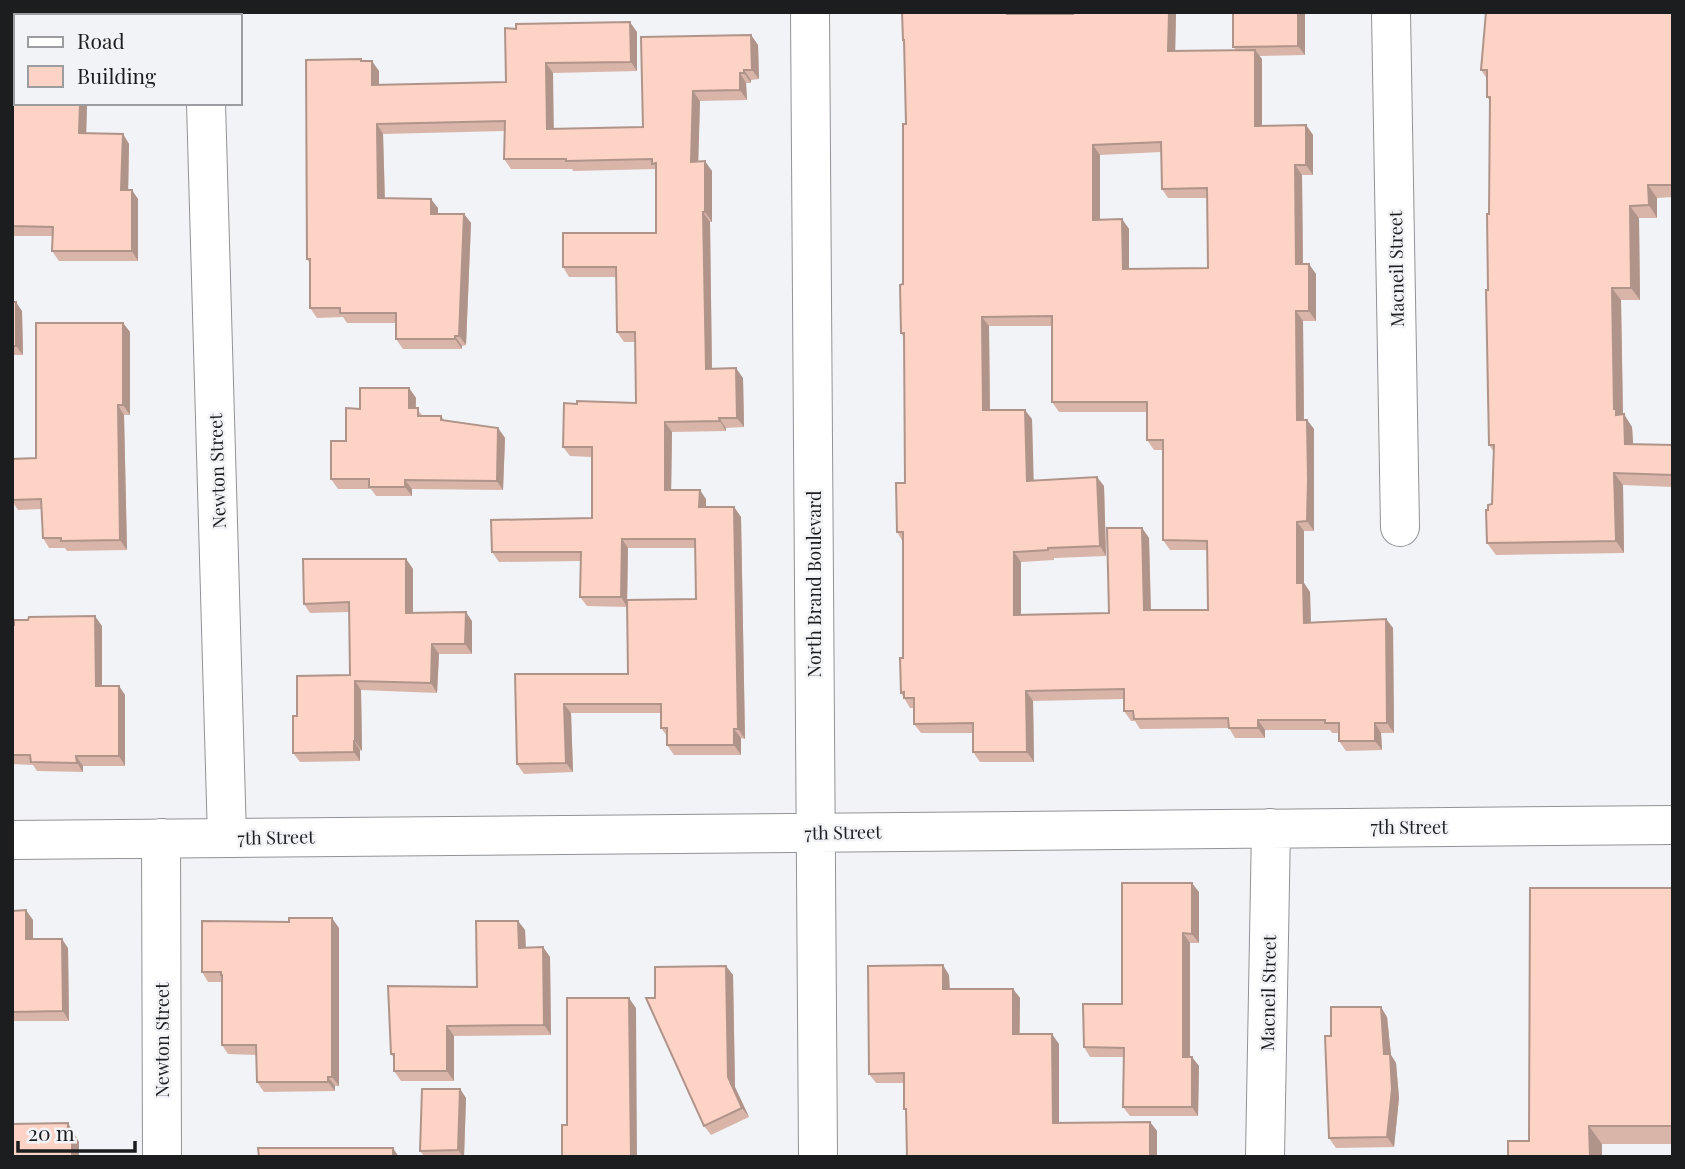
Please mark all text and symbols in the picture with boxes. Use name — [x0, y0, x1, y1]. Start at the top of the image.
legend — [14, 14, 242, 105]
text: Road — [77, 26, 125, 54]
text: Building — [77, 61, 156, 89]
street label: Macneil Street — [1383, 210, 1409, 327]
street label: Newton Street — [203, 412, 231, 529]
street label: North Brand Boulevard — [802, 490, 826, 677]
street label: 7th Street — [1370, 815, 1448, 839]
street label: 7th Street — [804, 819, 882, 845]
street label: 7th Street — [237, 824, 315, 850]
street label: Macneil Street — [1255, 934, 1281, 1051]
street label: Newton Street — [150, 982, 174, 1098]
scale bar — [18, 1110, 135, 1154]
text: 20 m — [28, 1118, 75, 1146]

